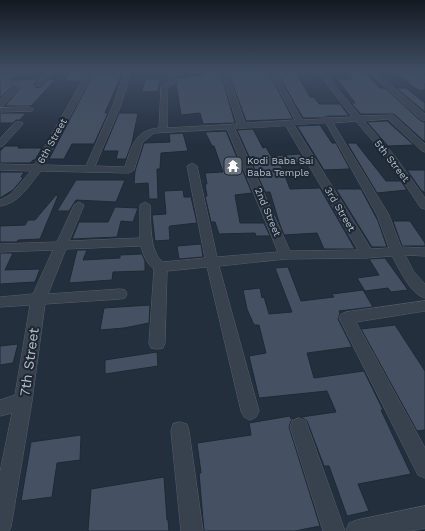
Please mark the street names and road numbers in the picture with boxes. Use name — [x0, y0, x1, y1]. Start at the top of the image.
street label: 6th Street — [35, 116, 69, 166]
street label: 5th Street — [372, 138, 412, 185]
street label: 3rd Street — [323, 185, 358, 234]
street label: 2nd Street — [253, 186, 283, 239]
street label: 7th Street — [16, 326, 42, 397]

